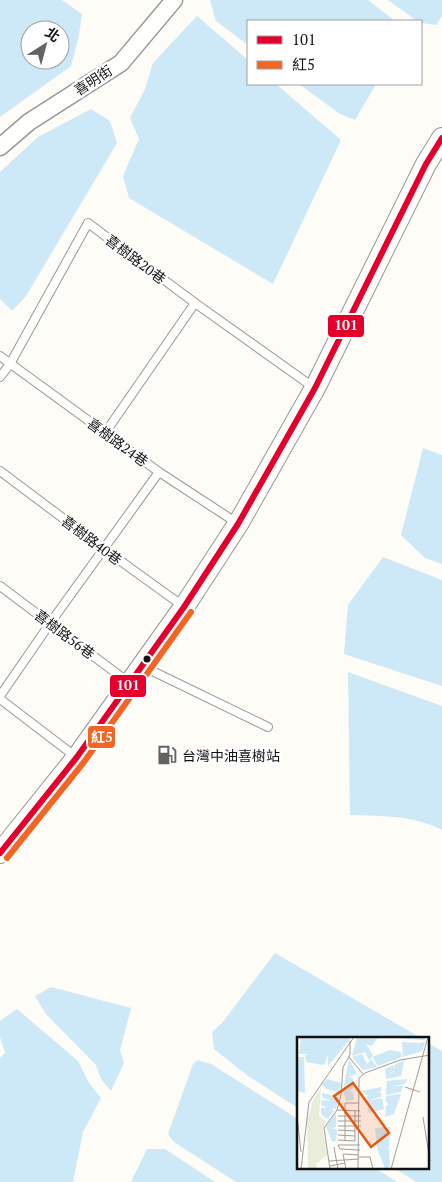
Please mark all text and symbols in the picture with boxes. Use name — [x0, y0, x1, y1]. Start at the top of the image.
north arrow — [20, 20, 70, 70]
legend — [247, 20, 422, 85]
text: 北 — [42, 22, 64, 46]
text: 101 — [292, 29, 316, 49]
text: 紅5 — [292, 54, 315, 74]
street label: 喜明街 — [70, 61, 116, 99]
street label: 喜樹路20巷 — [102, 230, 170, 288]
line badge: 101 — [327, 314, 365, 338]
text: 101 — [334, 315, 358, 334]
street label: 喜樹路24巷 — [84, 413, 152, 471]
street label: 喜樹路40巷 — [58, 511, 126, 569]
street label: 喜樹路56巷 — [31, 605, 99, 663]
unlabelled marker — [142, 654, 152, 664]
line badge: 101 — [109, 674, 147, 698]
text: 101 — [116, 675, 140, 694]
line badge: 紅5 — [87, 725, 116, 749]
text: 紅5 — [91, 727, 113, 746]
fuel station icon: 台灣中油喜樹站 — [156, 744, 178, 766]
place label: 台灣中油喜樹站 — [182, 746, 280, 765]
inset map — [297, 1037, 430, 1170]

